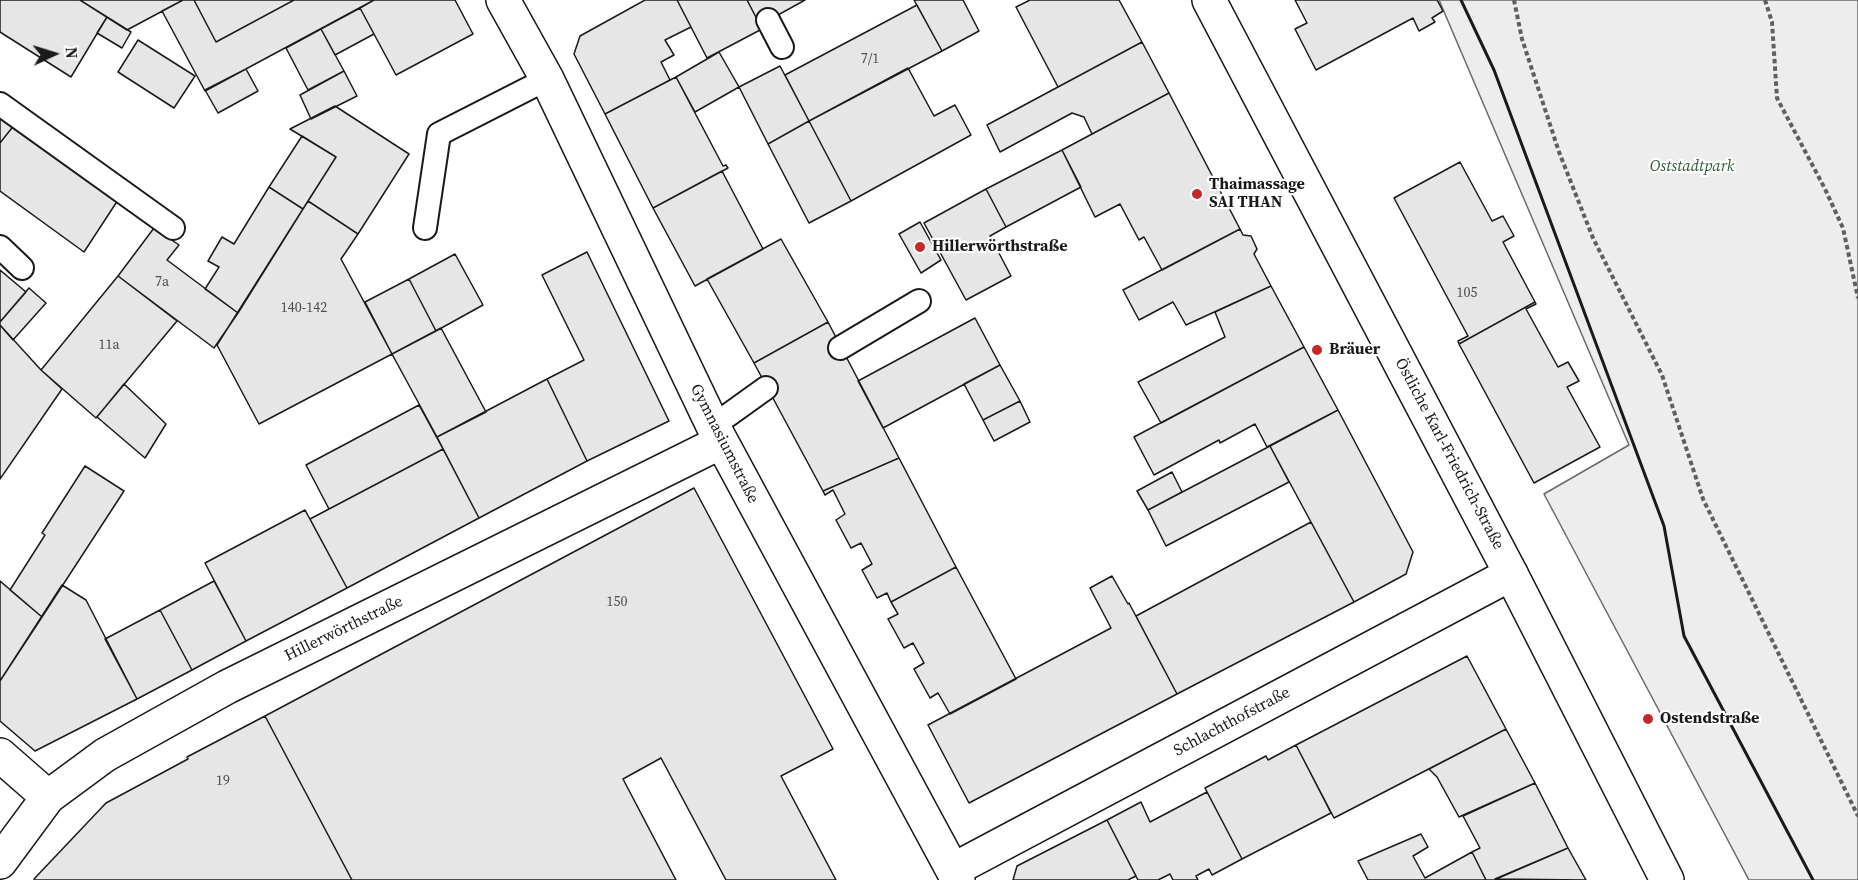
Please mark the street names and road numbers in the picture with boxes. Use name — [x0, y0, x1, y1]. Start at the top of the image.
street label: Östliche Karl-Friedrich-Straße — [1390, 355, 1508, 553]
street label: Gymnasiumstraße — [686, 381, 762, 507]
street label: Hillerwörthstraße — [282, 592, 406, 666]
street label: Schlachthofstraße — [1170, 683, 1294, 761]

